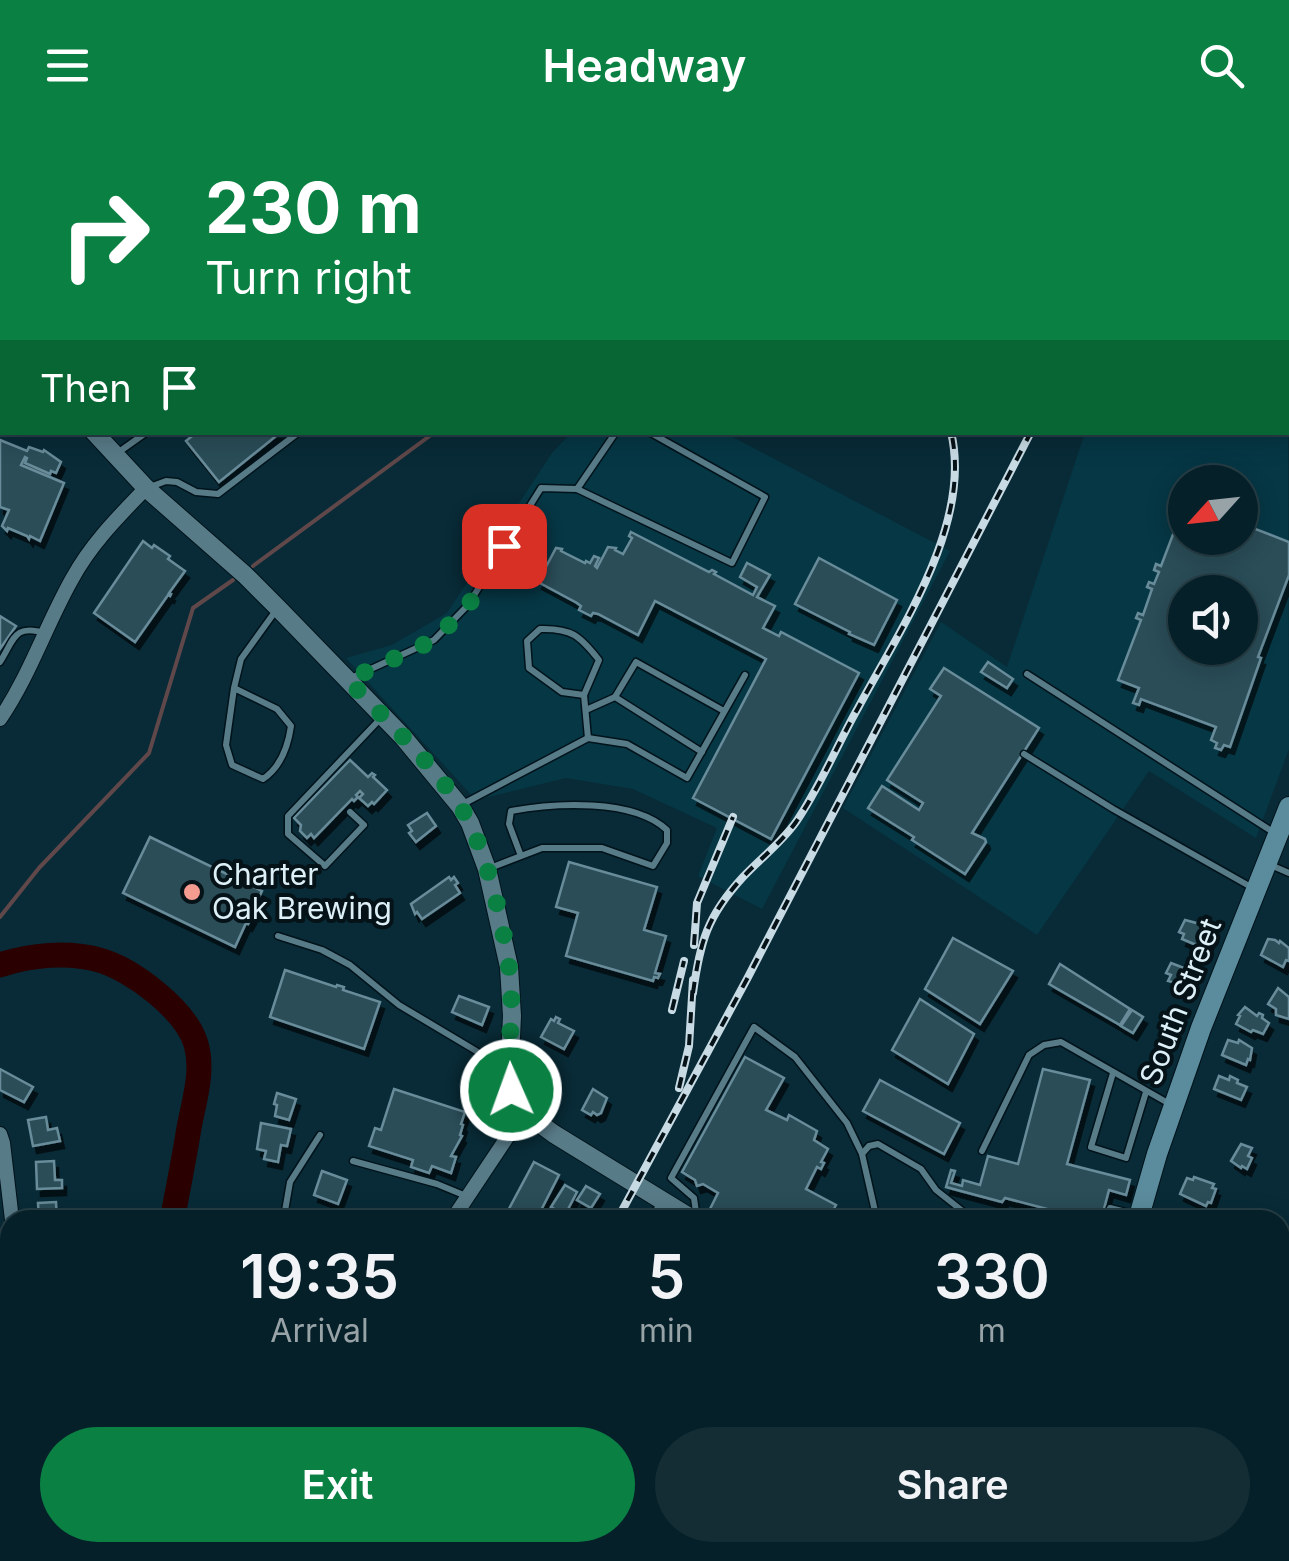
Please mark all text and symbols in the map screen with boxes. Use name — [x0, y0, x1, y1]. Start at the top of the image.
icon: menu — [40, 38, 95, 93]
text: Headway — [543, 38, 746, 93]
icon: search — [1194, 38, 1249, 93]
text: 230 m — [205, 165, 422, 250]
icon: right — [40, 170, 170, 300]
text: Turn right — [205, 250, 412, 305]
icon: arrive — [152, 360, 207, 415]
text: Then — [40, 365, 132, 411]
north arrow — [1168, 465, 1258, 555]
map controls — [1168, 465, 1258, 665]
pin — [462, 504, 547, 589]
icon: arrive — [477, 519, 532, 574]
button: sound — [1168, 575, 1258, 665]
place label: Charter Oak Brewing — [212, 856, 392, 926]
marker: Charter Oak Brewing — [181, 881, 203, 903]
street label: South Street — [1132, 913, 1228, 1090]
position arrow — [459, 1038, 563, 1142]
text: 19:35 — [240, 1240, 399, 1312]
text: 5 — [648, 1240, 685, 1312]
text: 330 — [934, 1240, 1050, 1312]
text: Arrival — [270, 1311, 369, 1350]
text: min — [639, 1311, 694, 1350]
text: m — [978, 1311, 1006, 1350]
button: Exit — [40, 1427, 635, 1542]
button: Share — [655, 1427, 1250, 1542]

